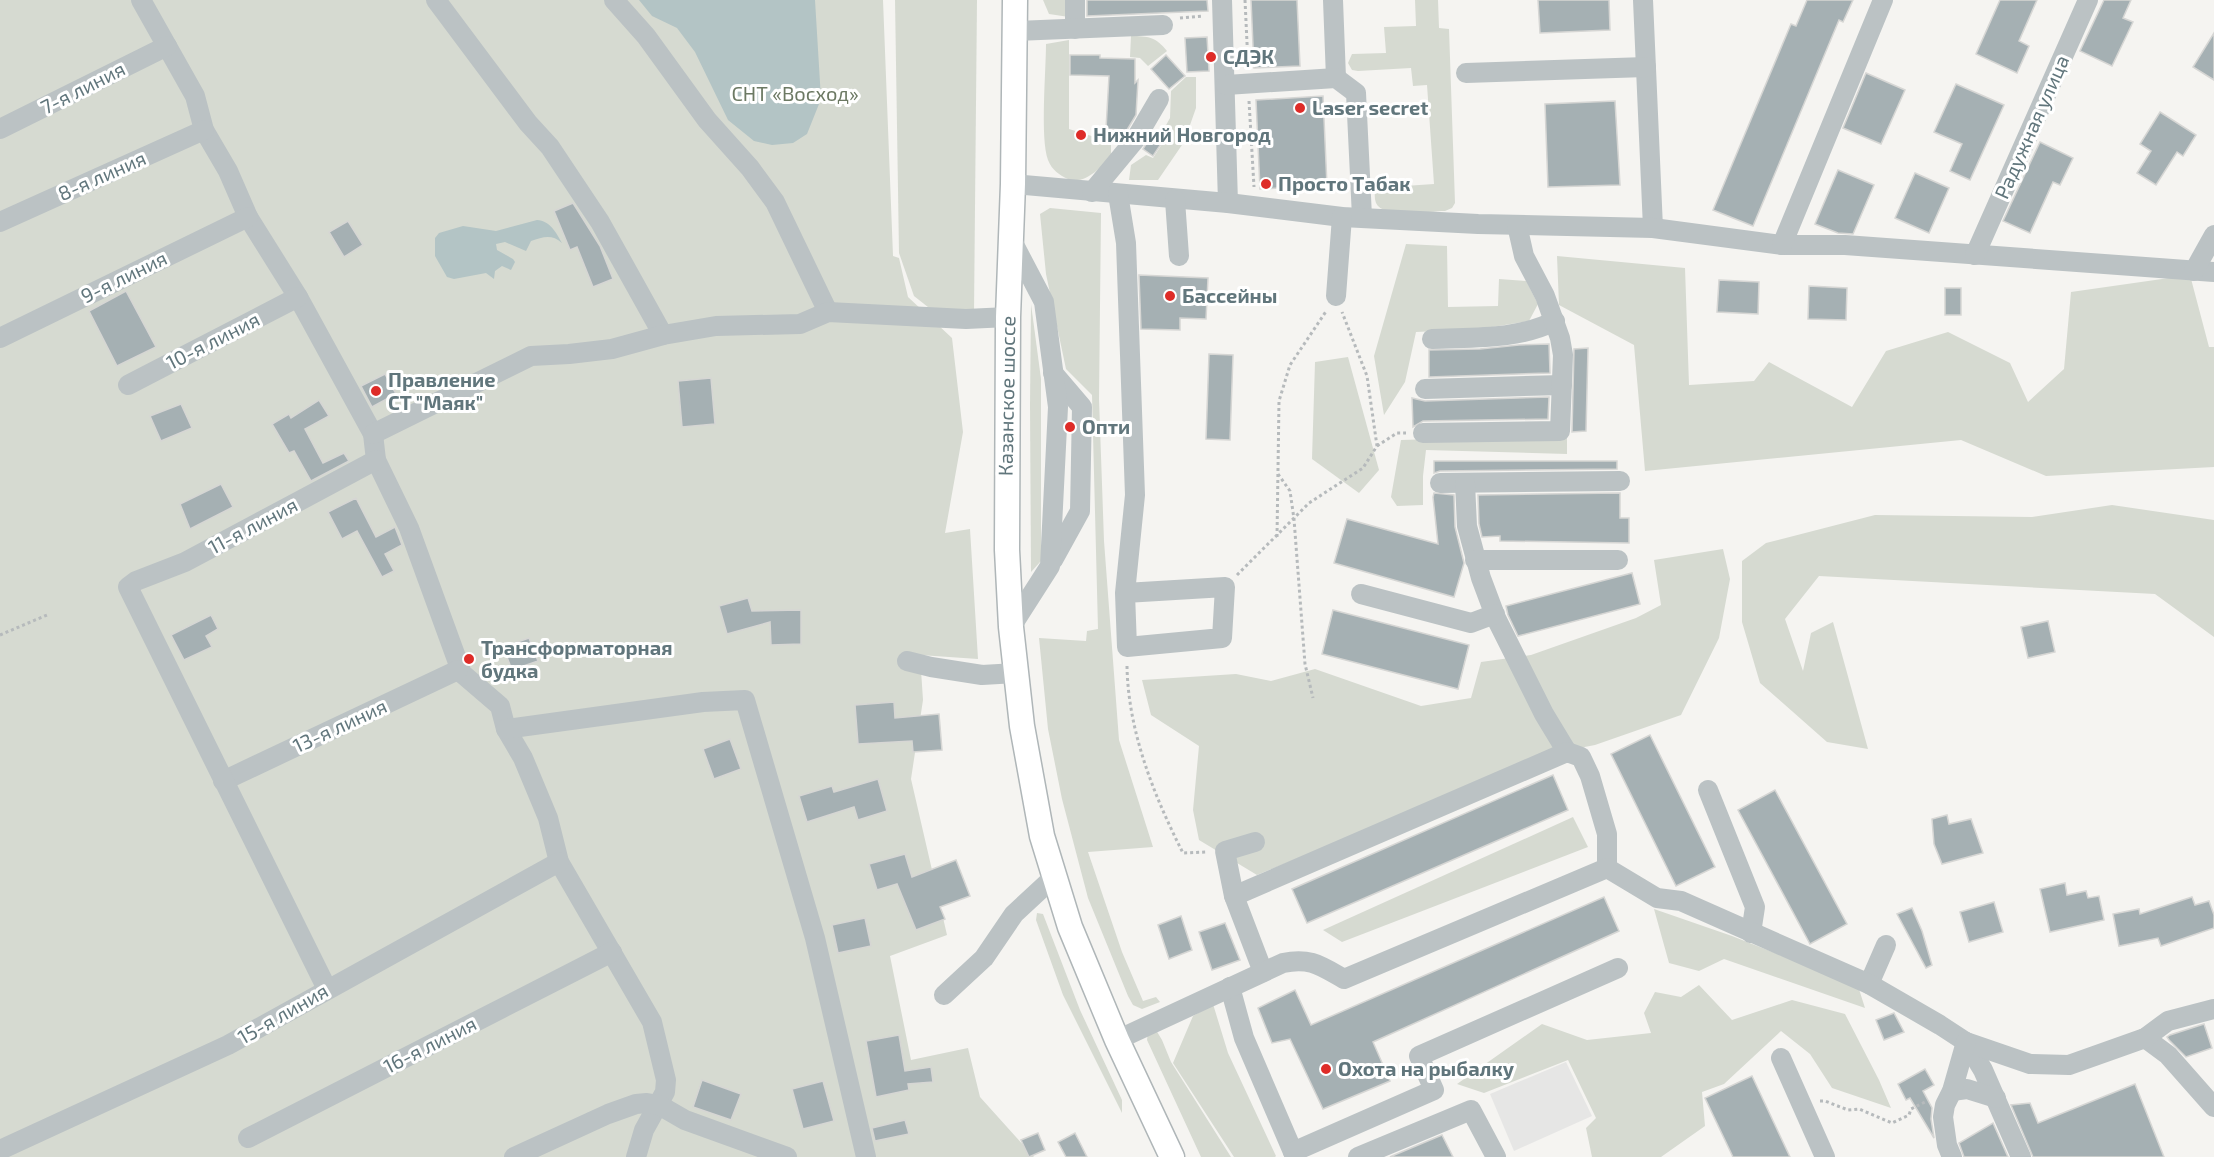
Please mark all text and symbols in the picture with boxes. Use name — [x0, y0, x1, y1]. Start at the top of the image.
place label: СДЭК — [1223, 44, 1274, 68]
marker: СДЭК — [1204, 50, 1218, 64]
street label: Радужная улица — [1989, 51, 2074, 203]
street label: 7-я линия — [36, 56, 129, 119]
park label: СНТ «Восход» — [731, 81, 859, 105]
place label: Laser secret — [1312, 95, 1428, 119]
marker: Laser secret — [1293, 101, 1307, 115]
place label: Нижний Новгород — [1093, 122, 1271, 146]
marker: Нижний Новгород — [1074, 128, 1088, 142]
street label: 8-я линия — [54, 145, 149, 205]
place label: Просто Табак — [1278, 171, 1410, 195]
marker: Просто Табак — [1259, 177, 1273, 191]
street label: 9-я линия — [77, 245, 171, 307]
place label: Бассейны — [1182, 283, 1277, 307]
marker: Бассейны — [1163, 289, 1177, 303]
street label: 10-я линия — [162, 306, 263, 374]
street label: Казанское шоссе — [993, 316, 1019, 476]
place label: Правление СТ "Маяк" — [388, 367, 496, 414]
marker: Правление СТ "Маяк" — [369, 384, 383, 398]
place label: Опти — [1082, 414, 1130, 438]
marker: Опти — [1063, 420, 1077, 434]
street label: 11-я линия — [204, 492, 301, 559]
place label: Трансформаторная будка — [481, 635, 672, 682]
marker: Трансформаторная будка — [462, 652, 476, 666]
street label: 13-я линия — [289, 693, 390, 757]
street label: 15-я линия — [233, 978, 332, 1049]
street label: 16-я линия — [379, 1011, 480, 1078]
place label: Охота на рыбалку — [1338, 1056, 1515, 1080]
marker: Охота на рыбалку — [1319, 1062, 1333, 1076]

